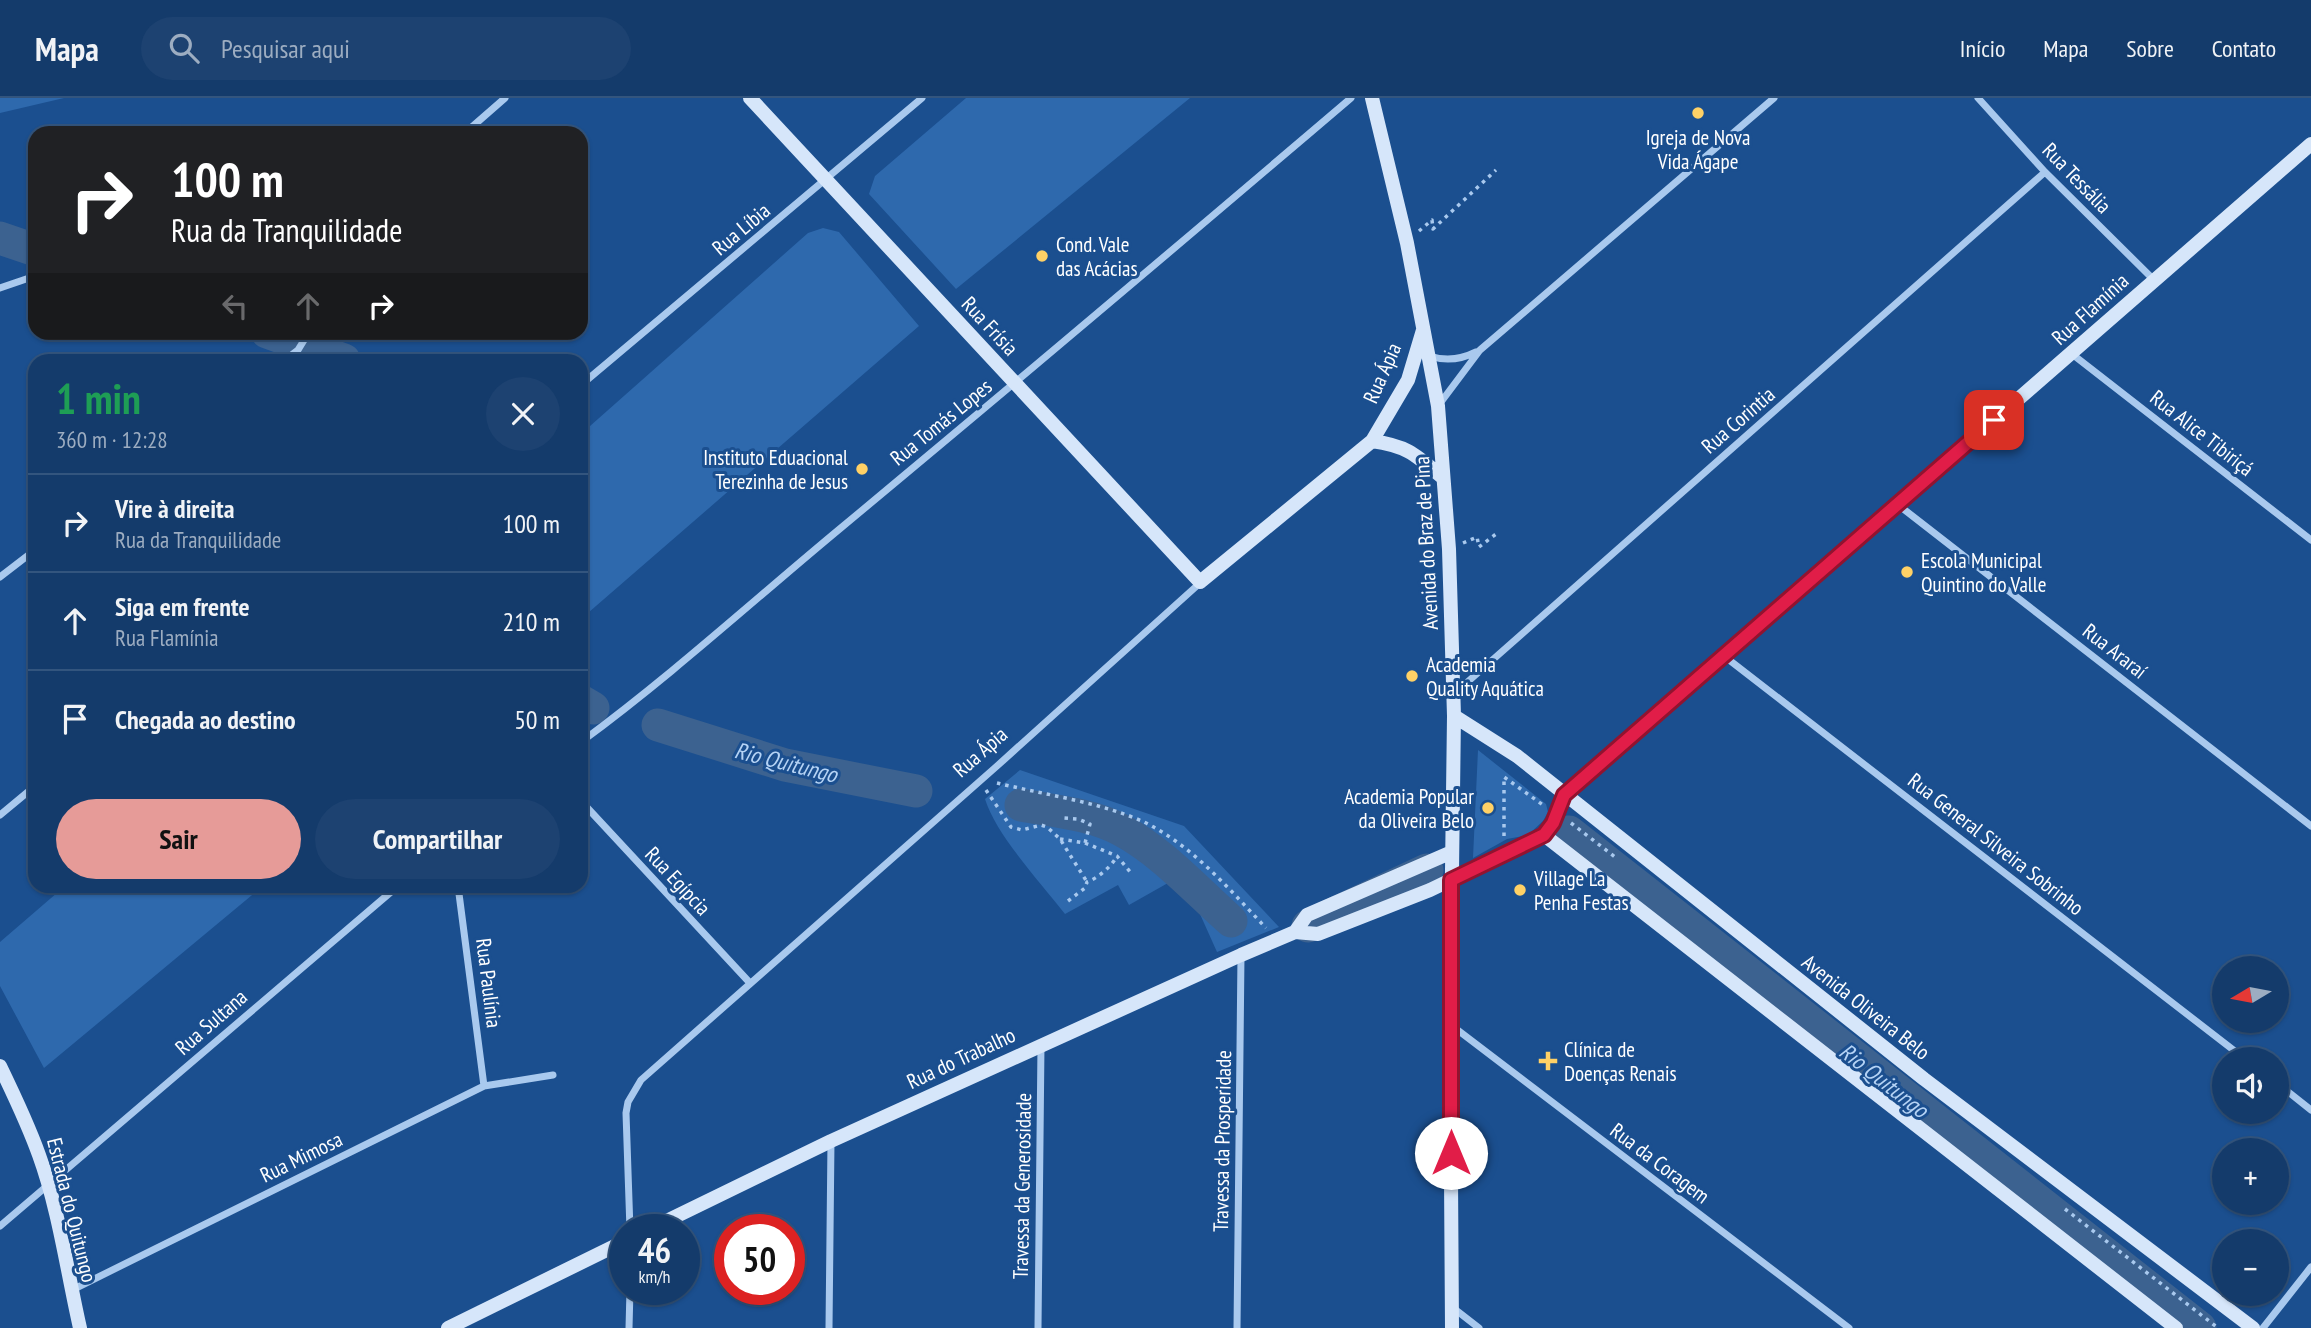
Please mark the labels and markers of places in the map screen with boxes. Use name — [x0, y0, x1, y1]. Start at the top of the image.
marker: Igreja de Nova Vida Ágape — [1690, 105, 1706, 121]
place label: Igreja de Nova Vida Ágape — [1646, 124, 1750, 175]
place label: Cond. Vale das Acácias — [1056, 231, 1138, 282]
marker: Cond. Vale das Acácias — [1034, 248, 1050, 264]
pin — [1964, 390, 2024, 450]
place label: Instituto Eduacional Terezinha de Jesus — [703, 444, 848, 495]
marker: Instituto Eduacional Terezinha de Jesus — [854, 461, 870, 477]
place label: Escola Municipal Quintino do Valle — [1921, 547, 2046, 598]
marker: Escola Municipal Quintino do Valle — [1899, 564, 1915, 580]
place label: Academia Quality Aquática — [1426, 651, 1544, 702]
marker: Academia Quality Aquática — [1404, 668, 1420, 684]
place label: Academia Popular da Oliveira Belo — [1344, 783, 1474, 834]
marker: Academia Popular da Oliveira Belo — [1480, 800, 1496, 816]
place label: Village La Penha Festas — [1533, 865, 1629, 916]
marker: Village La Penha Festas — [1512, 882, 1528, 898]
place label: Clínica de Doenças Renais — [1564, 1036, 1677, 1087]
marker: Clínica de Doenças Renais — [1538, 1051, 1558, 1071]

